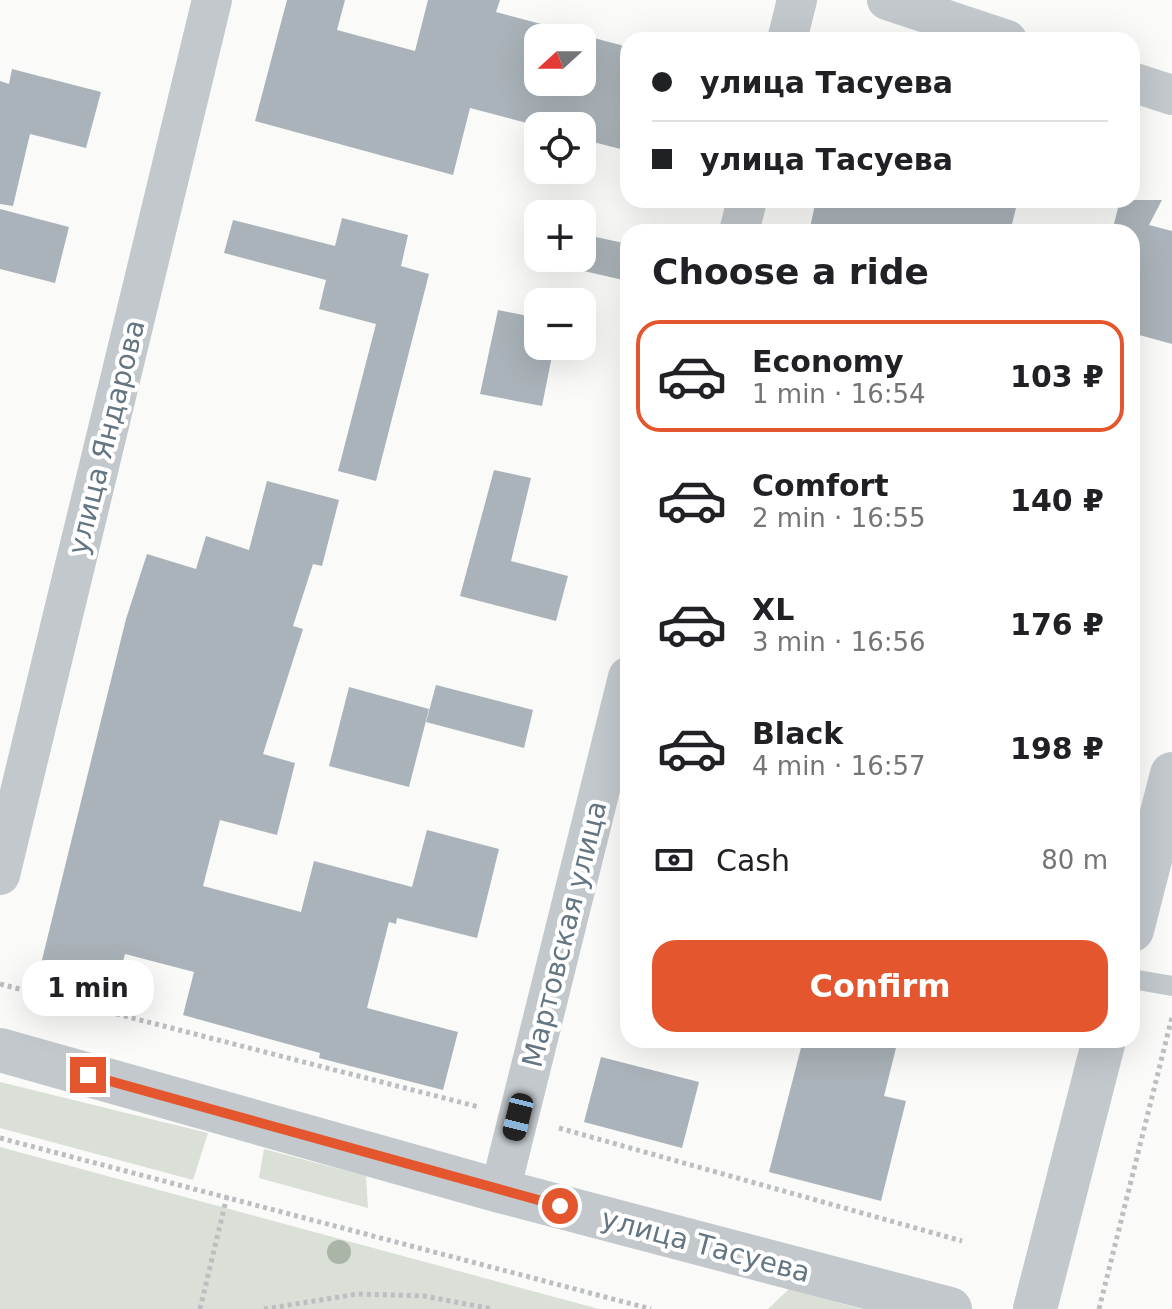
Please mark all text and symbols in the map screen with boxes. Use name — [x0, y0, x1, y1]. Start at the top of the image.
north arrow — [524, 24, 596, 96]
map controls — [524, 24, 596, 360]
text: улица Тасуева — [700, 65, 953, 100]
button: locate — [524, 112, 596, 184]
text: улица Тасуева — [700, 142, 953, 177]
button: + — [524, 200, 596, 272]
text: Choose a ride — [652, 251, 929, 292]
button: − — [524, 288, 596, 360]
street label: улица Яндарова — [61, 316, 152, 558]
icon: car — [656, 340, 728, 412]
text: Economy — [752, 344, 904, 379]
text: 103 ₽ — [1010, 359, 1104, 394]
text: 1 min · 16:54 — [752, 379, 926, 409]
icon: car — [656, 464, 728, 536]
text: Comfort — [752, 468, 889, 503]
text: 140 ₽ — [1010, 483, 1104, 518]
text: 2 min · 16:55 — [752, 503, 926, 533]
icon: car — [656, 588, 728, 660]
text: XL — [752, 592, 794, 627]
text: 176 ₽ — [1010, 607, 1104, 642]
text: 3 min · 16:56 — [752, 627, 926, 657]
icon: car — [656, 712, 728, 784]
text: Black — [752, 716, 843, 751]
text: 198 ₽ — [1010, 731, 1104, 766]
text: 4 min · 16:57 — [752, 751, 926, 781]
street label: Мартовская улица — [515, 798, 614, 1071]
icon: cash — [652, 838, 696, 882]
text: Cash — [716, 843, 790, 878]
text: 80 m — [1041, 845, 1108, 875]
button: Confirm — [652, 940, 1108, 1032]
callout: 1 min — [22, 959, 154, 1015]
text: 1 min — [47, 973, 129, 1003]
route end — [70, 1057, 106, 1093]
car — [501, 1091, 535, 1143]
route start — [542, 1188, 578, 1224]
street label: улица Тасуева — [598, 1202, 814, 1289]

